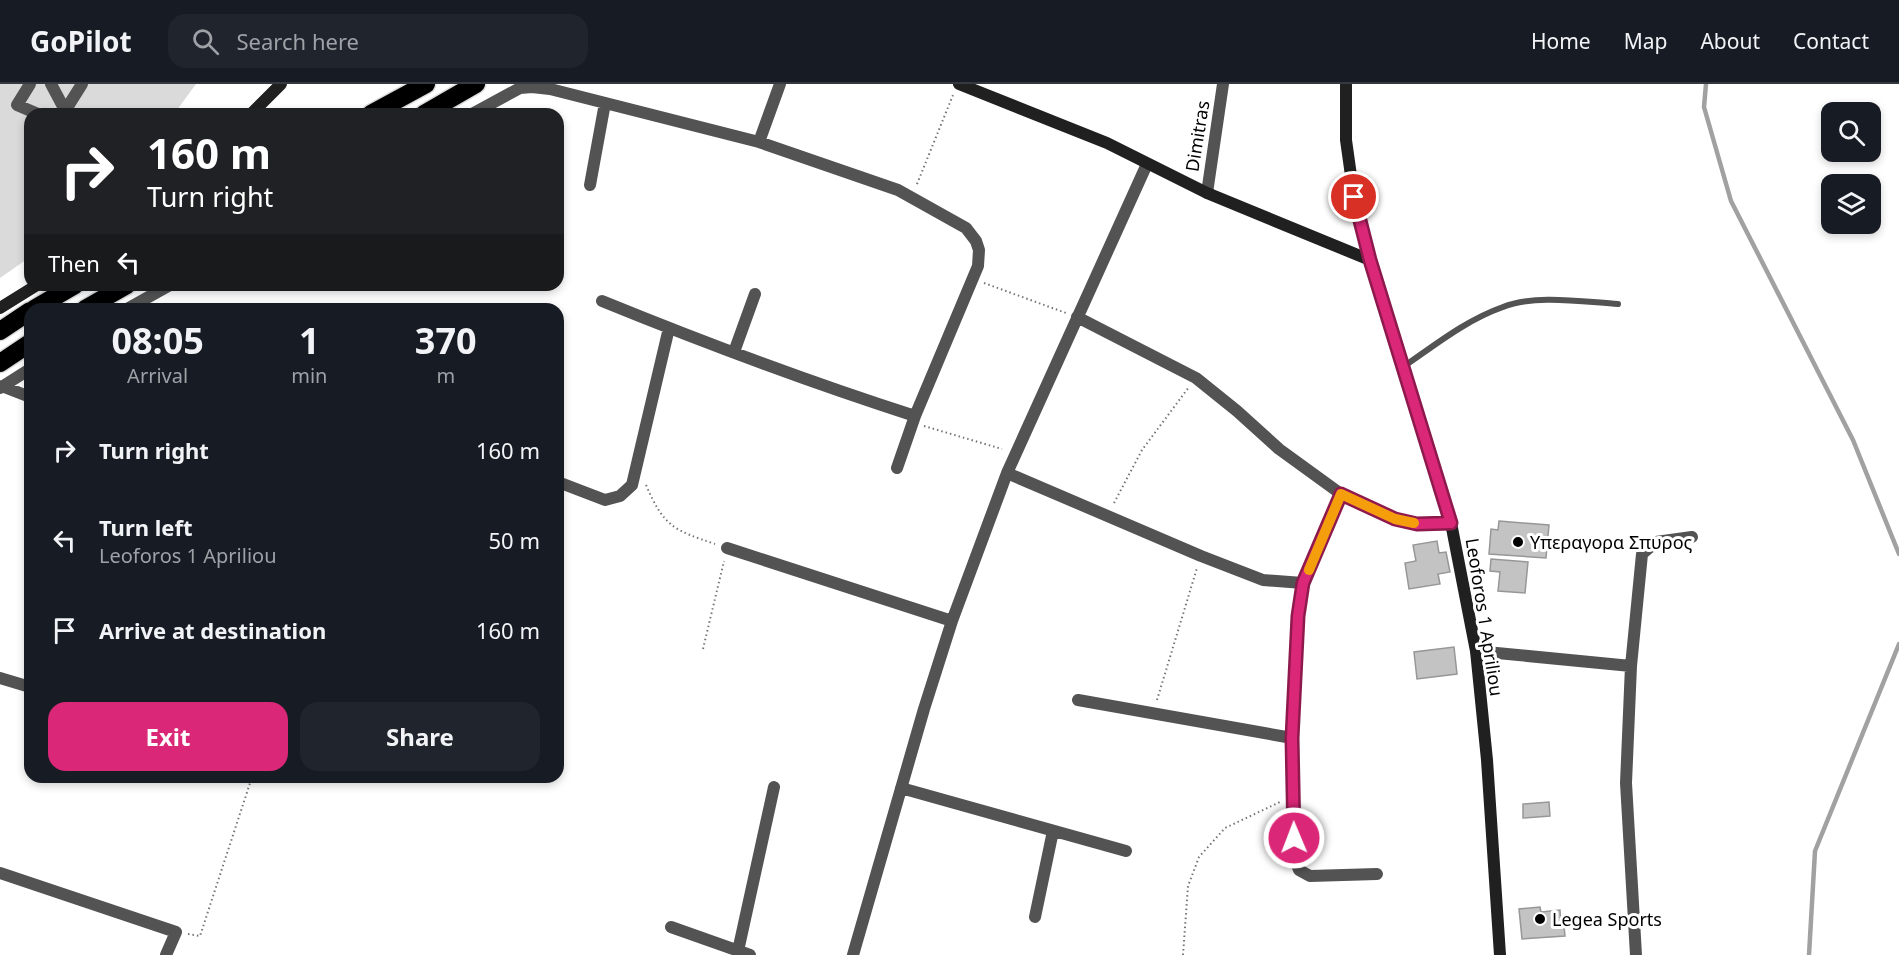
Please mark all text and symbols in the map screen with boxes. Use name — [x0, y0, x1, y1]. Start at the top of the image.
search box — [168, 14, 588, 68]
text: GoPilot — [30, 22, 132, 60]
icon: search — [189, 25, 222, 58]
text: Search here — [237, 26, 359, 56]
text: Home — [1531, 27, 1591, 55]
text: Map — [1624, 27, 1667, 55]
text: About — [1700, 27, 1760, 55]
text: Contact — [1793, 27, 1869, 55]
street label: Dimitras — [1180, 99, 1214, 173]
map controls — [1821, 102, 1881, 234]
button: search — [1821, 102, 1881, 162]
text: 160 m — [147, 124, 271, 181]
icon: right — [48, 132, 126, 210]
pin — [1328, 171, 1379, 222]
button: layers — [1821, 174, 1881, 234]
text: Turn right — [147, 178, 273, 215]
icon: arrive — [1337, 180, 1370, 213]
icon: left — [112, 246, 145, 279]
text: Then — [48, 248, 100, 278]
text: 08:05 — [111, 316, 204, 365]
text: 1 — [299, 316, 320, 365]
text: 370 — [415, 316, 477, 365]
text: Arrival — [127, 362, 188, 389]
text: min — [291, 362, 327, 389]
text: m — [436, 362, 455, 389]
icon: right — [48, 434, 81, 467]
text: Turn right — [99, 435, 209, 465]
text: 160 m — [476, 435, 540, 465]
text: Turn left — [99, 512, 193, 542]
icon: left — [48, 524, 81, 557]
text: 50 m — [489, 525, 540, 555]
place label: Υπεραγορα Σπυρος — [1530, 530, 1693, 554]
marker: Υπεραγορα Σπυρος — [1511, 535, 1525, 549]
street label: Leoforos 1 Apriliou — [1461, 536, 1509, 698]
text: Leoforos 1 Apriliou — [99, 542, 277, 569]
icon: arrive — [48, 614, 81, 647]
text: Arrive at destination — [99, 615, 326, 645]
text: 160 m — [476, 615, 540, 645]
button: Exit — [48, 702, 288, 771]
button: Share — [300, 702, 540, 771]
position arrow — [1262, 806, 1326, 870]
place label: Legea Sports — [1552, 907, 1662, 931]
marker: Legea Sports — [1533, 912, 1547, 926]

